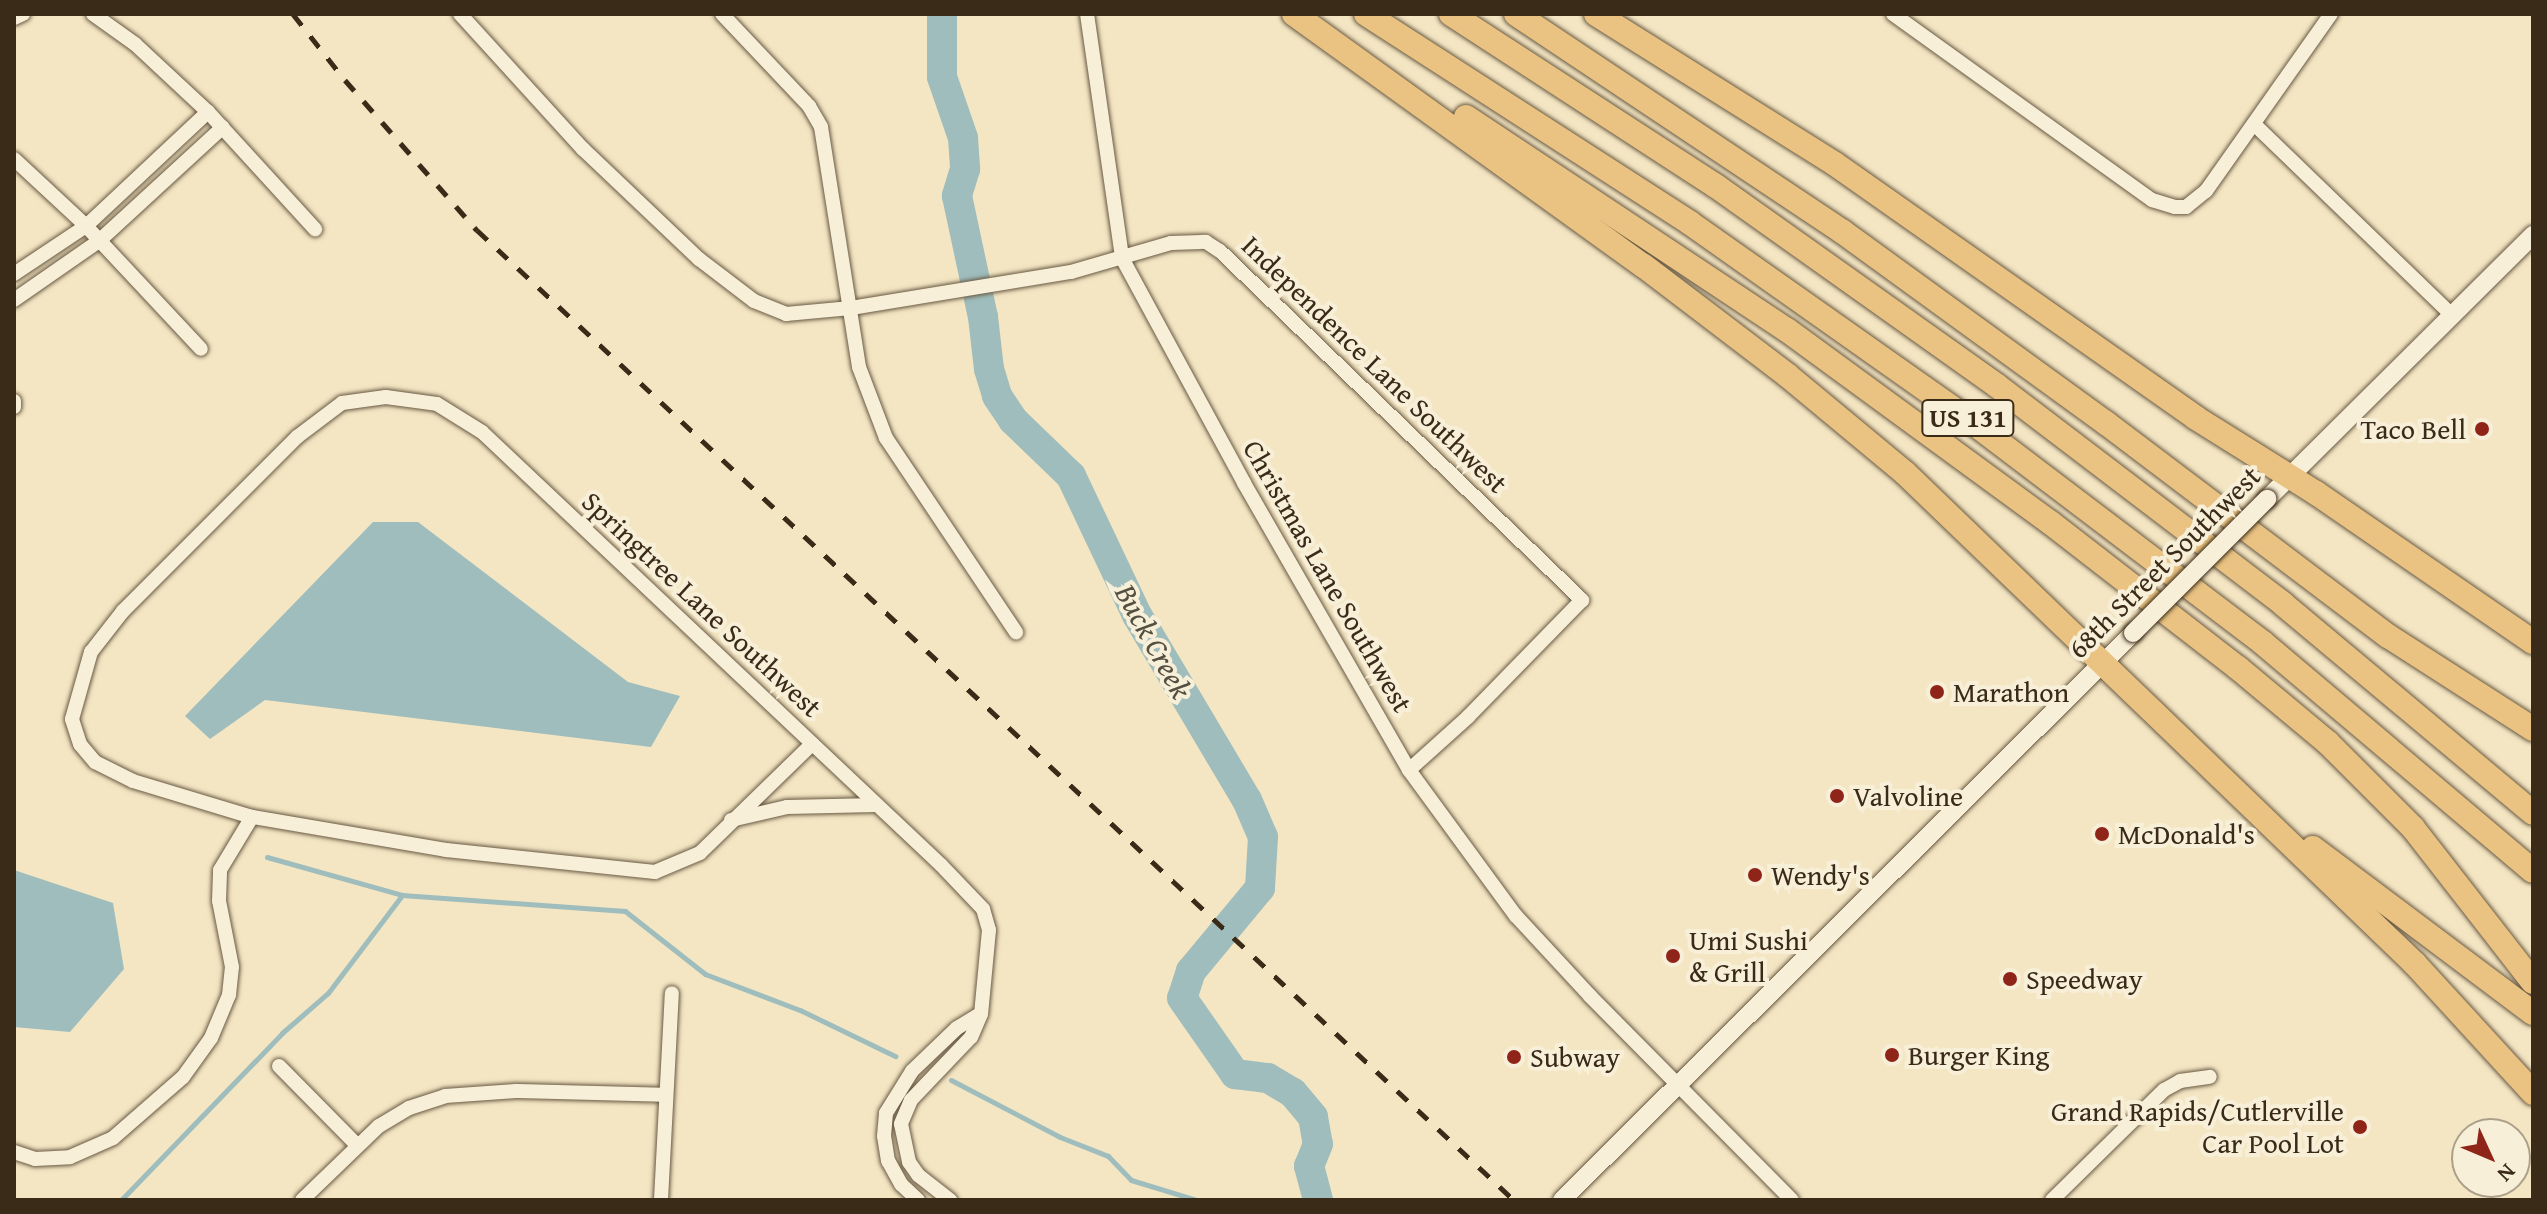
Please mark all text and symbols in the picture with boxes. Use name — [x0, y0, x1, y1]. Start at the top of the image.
street label: Independence Lane Southwest — [1235, 228, 1515, 500]
road number: US 131 — [1920, 396, 2016, 440]
place label: Taco Bell — [2361, 412, 2466, 446]
marker: Taco Bell — [2473, 420, 2491, 438]
street label: Christmas Lane Southwest — [1236, 434, 1420, 718]
street label: 68th Street Southwest — [2061, 459, 2267, 665]
street label: Springtree Lane Southwest — [575, 484, 829, 724]
water label: Buck Creek — [1108, 578, 1200, 704]
place label: Marathon — [1953, 675, 2069, 709]
marker: Marathon — [1928, 683, 1946, 701]
place label: Valvoline — [1853, 779, 1963, 813]
marker: Valvoline — [1828, 787, 1846, 805]
place label: McDonald's — [2118, 817, 2255, 851]
marker: McDonald's — [2093, 825, 2111, 843]
place label: Wendy's — [1771, 858, 1870, 892]
marker: Wendy's — [1746, 866, 1764, 884]
place label: Umi Sushi & Grill — [1689, 923, 1808, 989]
marker: Umi Sushi & Grill — [1664, 947, 1682, 965]
place label: Speedway — [2026, 962, 2143, 996]
marker: Speedway — [2001, 970, 2019, 988]
place label: Burger King — [1908, 1038, 2049, 1072]
place label: Subway — [1530, 1040, 1620, 1074]
marker: Burger King — [1883, 1046, 1901, 1064]
marker: Subway — [1505, 1048, 1523, 1066]
place label: Grand Rapids/Cutlerville Car Pool Lot — [2051, 1094, 2344, 1160]
marker: Grand Rapids/Cutlerville Car Pool Lot — [2351, 1118, 2369, 1136]
north arrow — [2451, 1118, 2531, 1198]
text: N — [2490, 1157, 2523, 1190]

